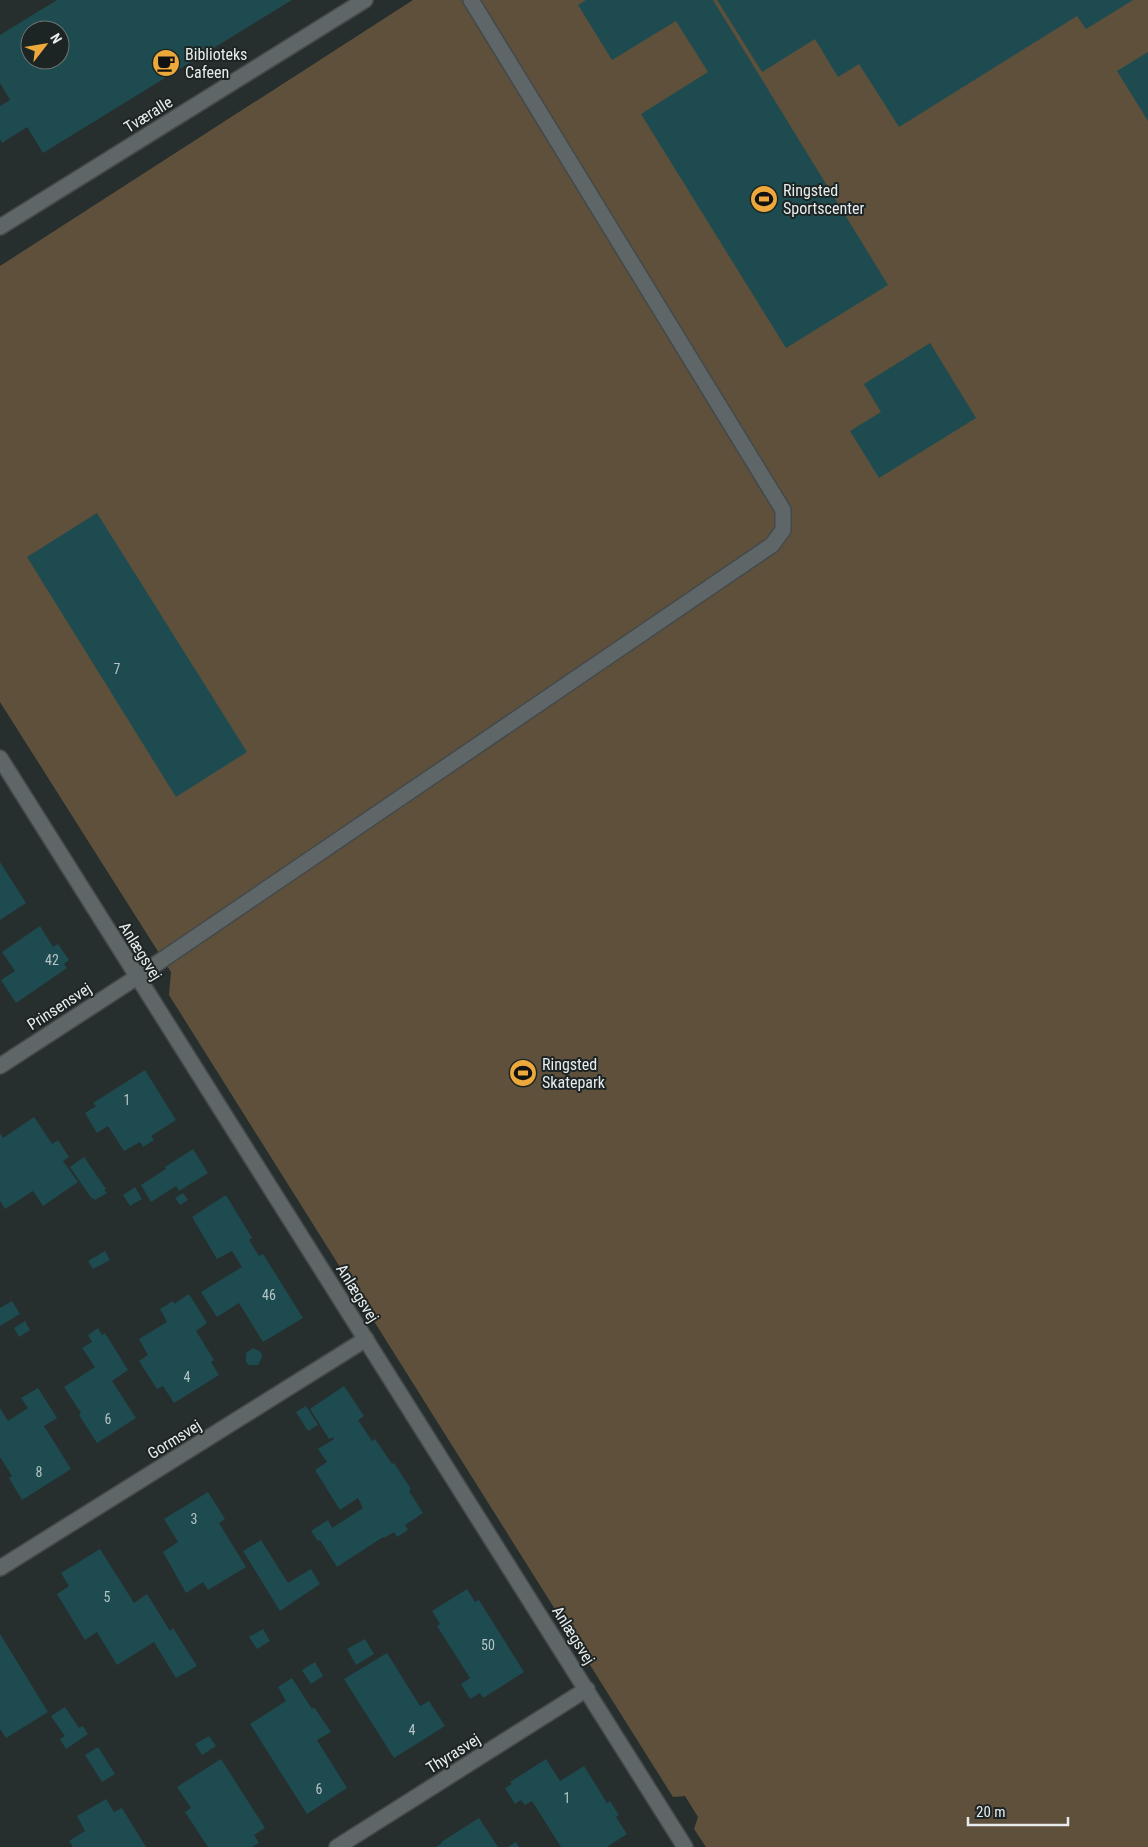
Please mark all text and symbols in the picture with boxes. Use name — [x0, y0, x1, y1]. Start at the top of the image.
north arrow — [20, 20, 70, 70]
text: N — [47, 31, 65, 46]
place label: Biblioteks Cafeen — [185, 45, 247, 82]
cafe icon: Biblioteks Cafeen — [151, 48, 181, 78]
street label: Tværalle — [121, 92, 176, 137]
place label: Ringsted Sportscenter — [783, 181, 864, 218]
sports icon: Ringsted Sportscenter — [749, 184, 779, 214]
house number: 7 — [114, 661, 121, 677]
street label: Anlægsvej — [115, 919, 166, 984]
house number: 42 — [45, 952, 59, 968]
street label: Prinsensvej — [24, 979, 95, 1034]
place label: Ringsted Skatepark — [542, 1055, 606, 1092]
sports icon: Ringsted Skatepark — [508, 1058, 538, 1088]
house number: 1 — [124, 1092, 130, 1108]
street label: Anlægsvej — [332, 1261, 383, 1326]
house number: 46 — [262, 1287, 276, 1303]
house number: 4 — [184, 1369, 191, 1385]
house number: 6 — [105, 1411, 112, 1427]
street label: Gormsvej — [144, 1416, 205, 1463]
house number: 8 — [36, 1464, 43, 1480]
house number: 3 — [191, 1511, 197, 1527]
house number: 5 — [104, 1589, 111, 1605]
street label: Anlægsvej — [548, 1603, 599, 1668]
house number: 50 — [481, 1637, 495, 1653]
house number: 4 — [409, 1722, 416, 1738]
street label: Thyrasvej — [423, 1729, 484, 1777]
house number: 6 — [316, 1781, 323, 1797]
house number: 1 — [564, 1790, 570, 1806]
scale bar — [968, 1794, 1068, 1826]
text: 20 m — [976, 1803, 1006, 1821]

